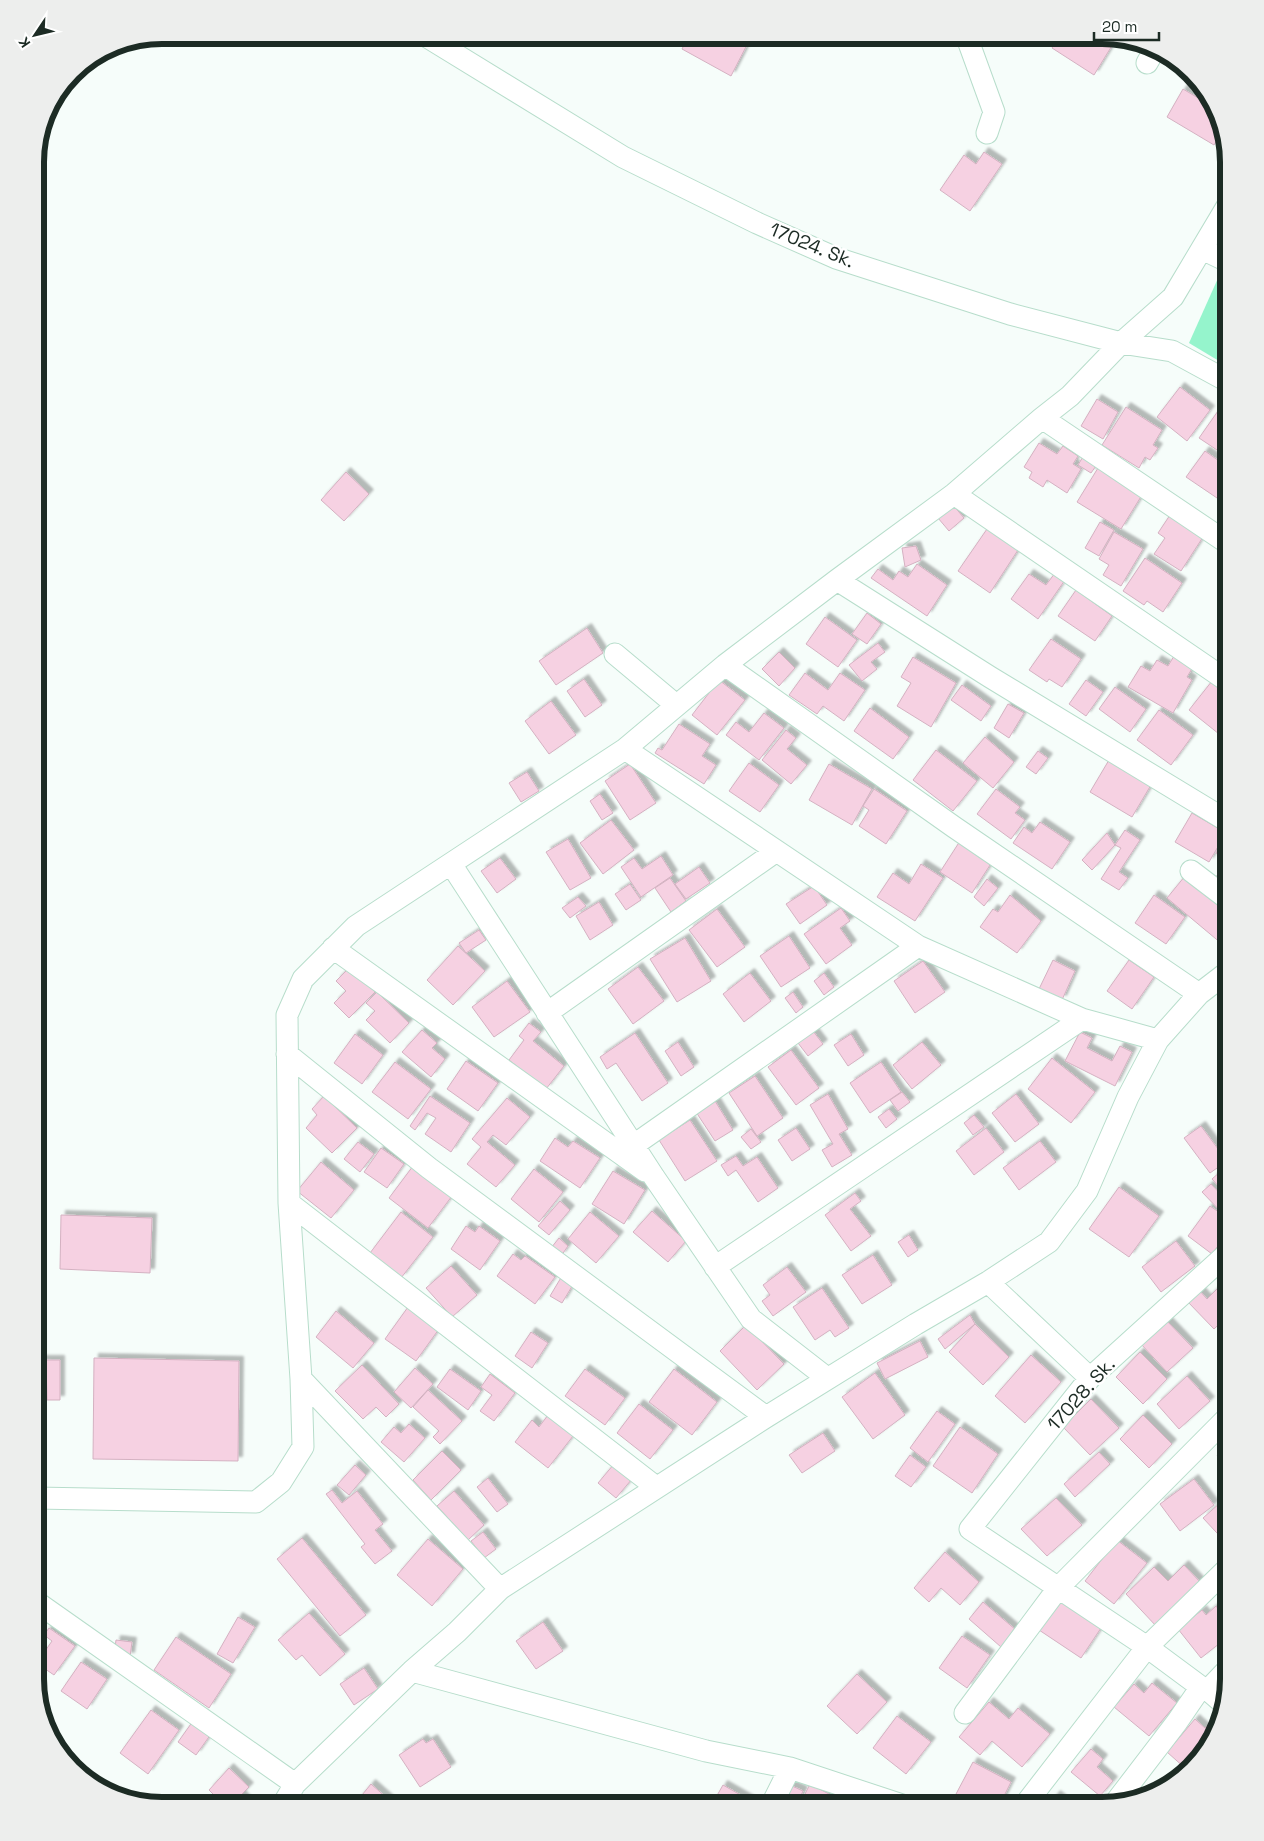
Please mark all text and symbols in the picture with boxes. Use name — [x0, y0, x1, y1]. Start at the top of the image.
north arrow — [10, 10, 60, 60]
scale bar — [1094, 10, 1159, 42]
text: 20 m — [1102, 17, 1137, 36]
text: K — [14, 34, 34, 51]
street label: 17024. Sk. — [766, 217, 858, 273]
street label: 17028. Sk. — [1042, 1352, 1120, 1436]

